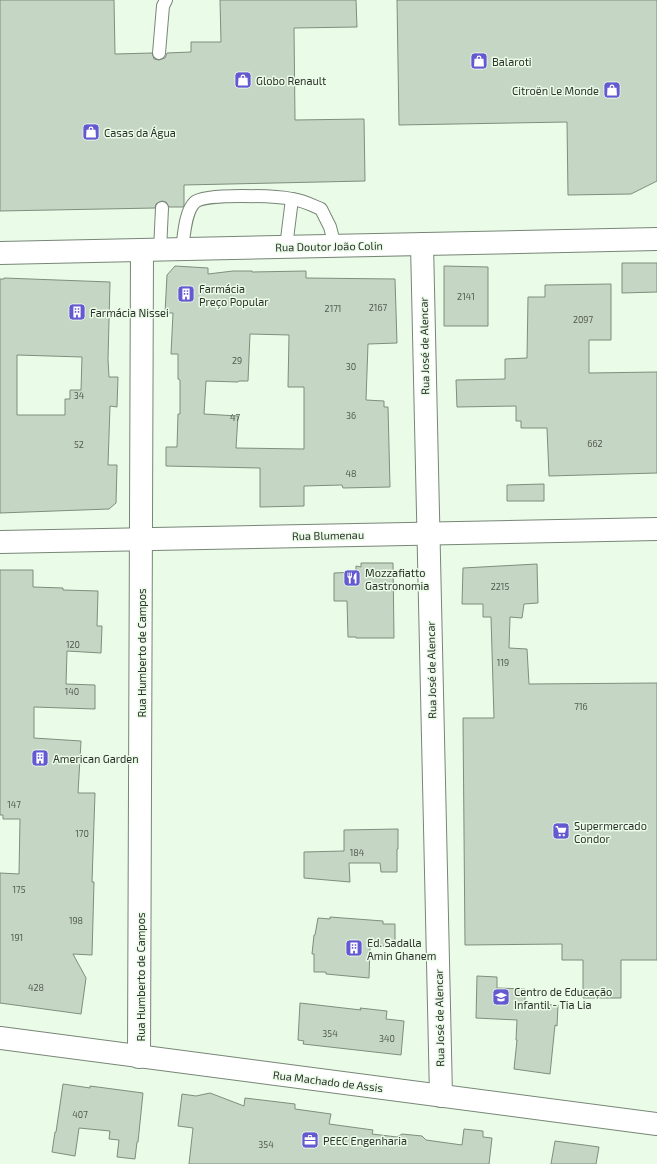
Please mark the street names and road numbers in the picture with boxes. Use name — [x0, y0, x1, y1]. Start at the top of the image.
street label: Rua Doutor João Colin — [275, 239, 383, 253]
street label: Rua José de Alencar — [417, 296, 431, 395]
street label: Rua Blumenau — [292, 528, 364, 542]
street label: Rua Humberto de Campos — [135, 588, 148, 718]
street label: Rua José de Alencar — [424, 620, 438, 719]
street label: Rua Humberto de Campos — [134, 912, 147, 1042]
street label: Rua José de Alencar — [432, 968, 446, 1067]
street label: Rua Machado de Assis — [272, 1068, 384, 1094]

